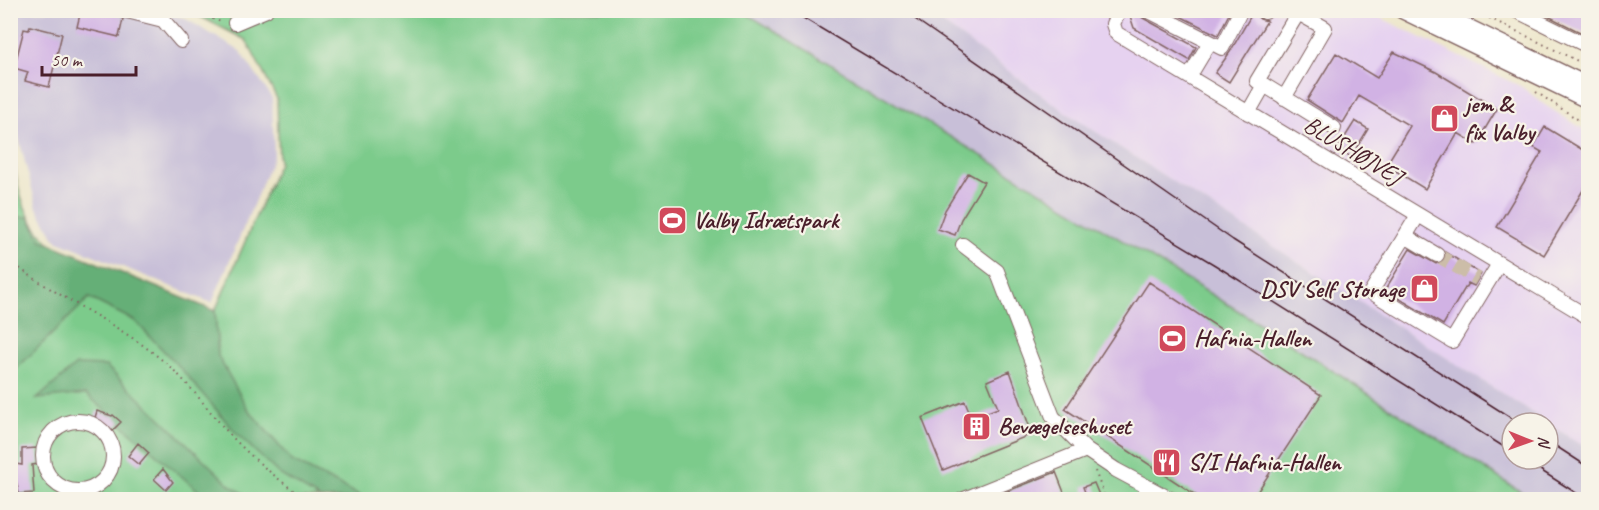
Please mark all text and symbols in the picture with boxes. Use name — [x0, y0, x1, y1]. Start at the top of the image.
scale bar — [42, 39, 136, 77]
text: 50 m — [51, 49, 84, 71]
place label: jem & fix Valby — [1462, 89, 1537, 147]
shop icon: jem & fix Valby — [1428, 102, 1460, 134]
street label: BLUSHØJVEJ — [1299, 109, 1411, 193]
sports icon: Valby Idrætspark — [656, 204, 688, 236]
place label: Valby Idrætspark — [693, 205, 841, 235]
shop icon: DSV Self Storage — [1409, 273, 1441, 305]
place label: DSV Self Storage — [1261, 274, 1406, 304]
sports icon: Hafnia-Hallen — [1157, 322, 1189, 354]
place label: Hafnia-Hallen — [1194, 323, 1313, 353]
building icon: Bevægelseshuset — [961, 410, 993, 442]
place label: Bevægelseshuset — [998, 411, 1134, 441]
north arrow — [1500, 411, 1560, 471]
text: N — [1534, 436, 1554, 449]
restaurant icon: S/I Hafnia-Hallen — [1151, 446, 1183, 478]
place label: S/I Hafnia-Hallen — [1188, 447, 1343, 477]

